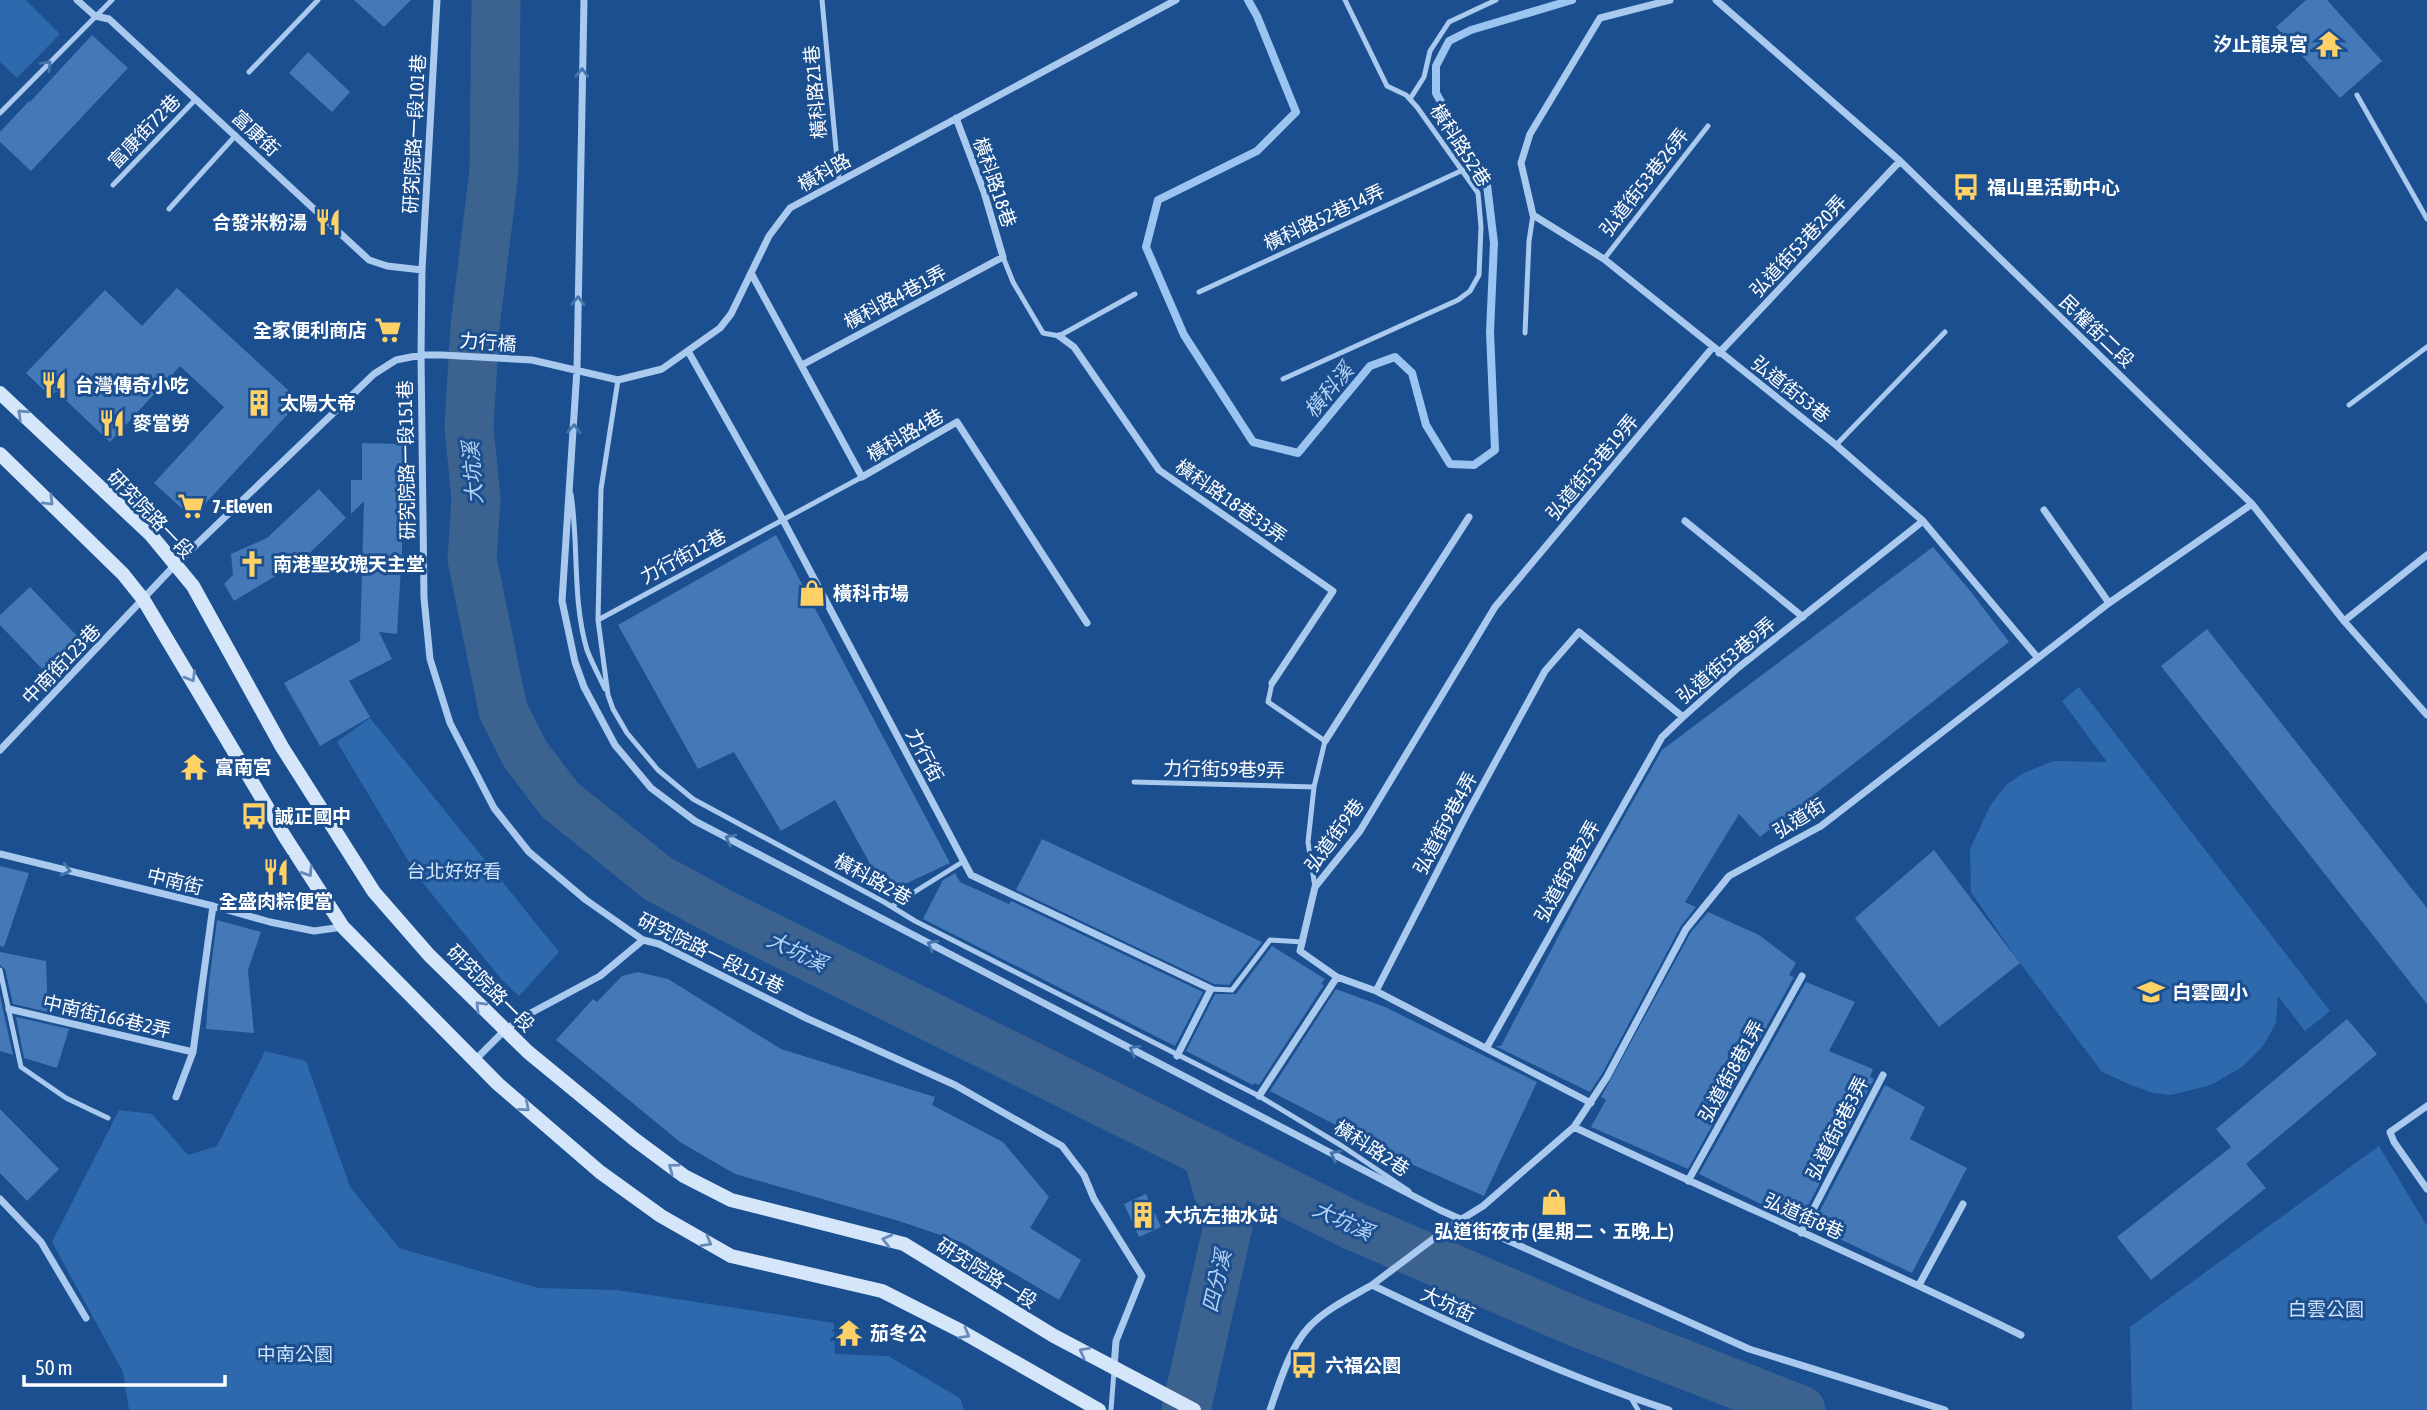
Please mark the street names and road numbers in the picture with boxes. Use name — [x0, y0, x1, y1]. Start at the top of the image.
street label: 橫科路21巷 — [800, 44, 830, 140]
street label: 研究院路一段101巷 — [399, 54, 429, 214]
street label: 富康街72巷 — [103, 90, 185, 172]
street label: 橫科路52巷 — [1426, 100, 1496, 190]
street label: 富康街 — [228, 106, 284, 160]
street label: 弘道街53巷26弄 — [1595, 124, 1693, 240]
street label: 橫科路18巷 — [969, 134, 1021, 230]
street label: 橫科路 — [794, 149, 854, 195]
street label: 橫科路52巷14弄 — [1260, 179, 1388, 255]
street label: 弘道街53巷20弄 — [1745, 191, 1851, 301]
street label: 橫科路4巷1弄 — [840, 261, 950, 333]
street label: 民權街二段 — [2055, 290, 2139, 372]
street label: 力行橋 — [459, 329, 517, 355]
street label: 弘道街53巷 — [1747, 351, 1835, 427]
street label: 研究院路一段151巷 — [394, 380, 418, 540]
street label: 橫科路4巷 — [863, 404, 947, 466]
street label: 弘道街53巷19弄 — [1542, 410, 1642, 524]
street label: 橫科路18巷33弄 — [1171, 454, 1291, 548]
street label: 研究院路一段 — [103, 465, 199, 563]
street label: 力行街12巷 — [636, 524, 730, 588]
street label: 弘道街53巷9弄 — [1672, 612, 1780, 708]
street label: 中南街123巷 — [17, 619, 105, 709]
street label: 力行街 — [902, 725, 948, 785]
street label: 力行街59巷9弄 — [1163, 757, 1285, 781]
street label: 弘道街9巷4弄 — [1409, 768, 1481, 878]
street label: 弘道街9巷 — [1300, 794, 1368, 876]
street label: 弘道街 — [1769, 794, 1829, 842]
street label: 弘道街9巷2弄 — [1530, 816, 1604, 926]
street label: 橫科路2巷 — [831, 849, 915, 909]
street label: 中南街 — [145, 863, 205, 899]
street label: 研究院路一段151巷 — [634, 908, 788, 998]
street label: 研究院路一段 — [443, 940, 539, 1036]
street label: 中南街166巷2弄 — [41, 991, 173, 1041]
street label: 弘道街8巷1弄 — [1694, 1016, 1768, 1126]
street label: 弘道街8巷3弄 — [1802, 1073, 1872, 1183]
street label: 橫科路2巷 — [1330, 1116, 1414, 1180]
street label: 弘道街8巷 — [1761, 1189, 1847, 1243]
street label: 研究院路一段 — [933, 1233, 1041, 1313]
street label: 大坑街 — [1418, 1282, 1478, 1326]

